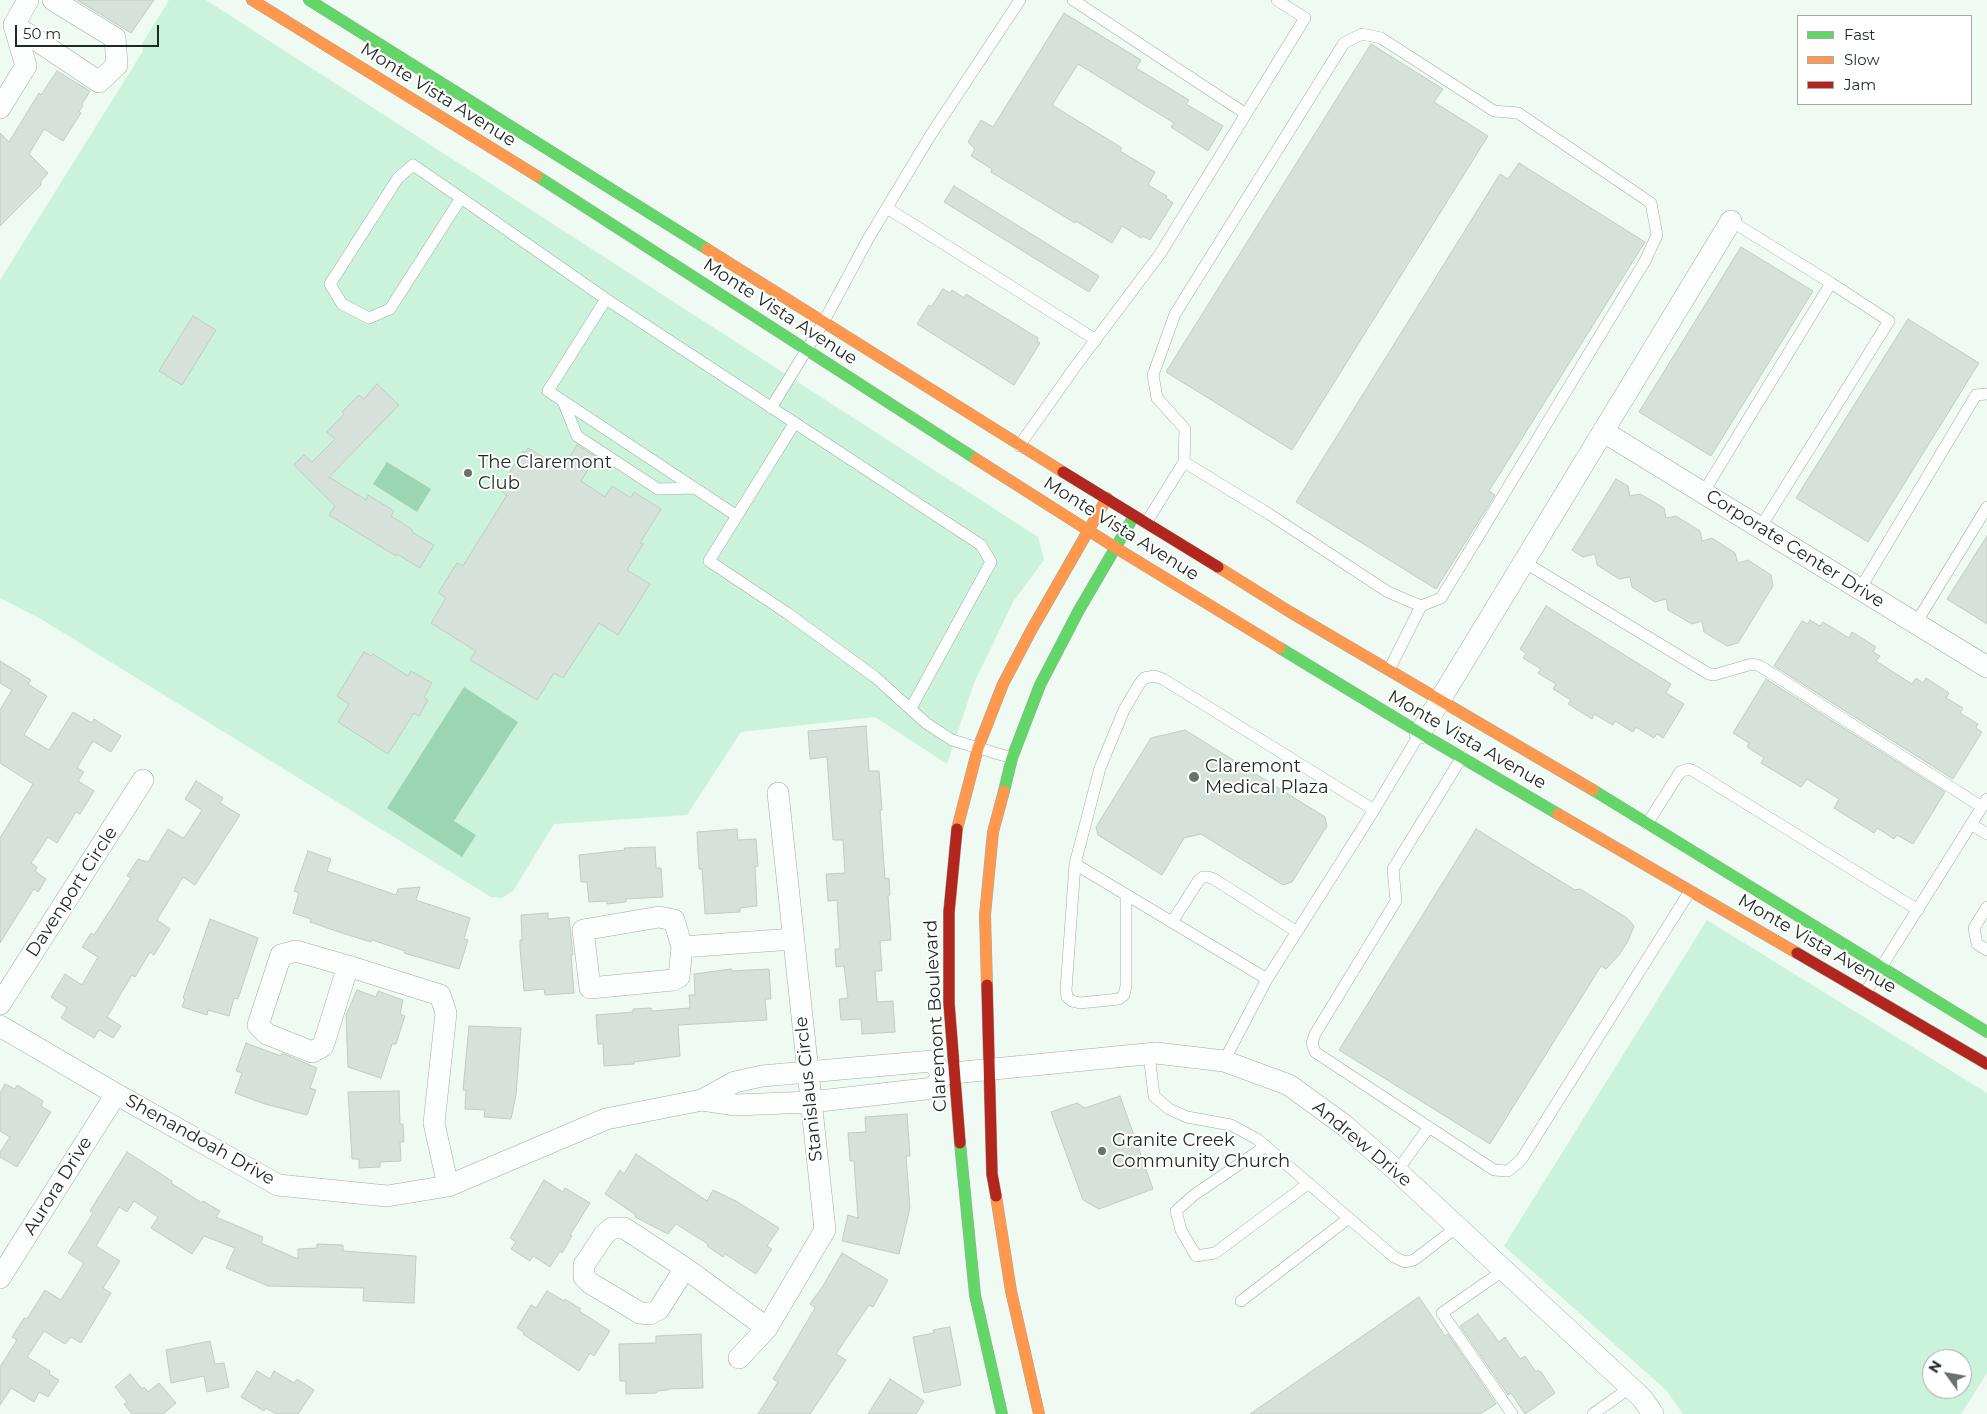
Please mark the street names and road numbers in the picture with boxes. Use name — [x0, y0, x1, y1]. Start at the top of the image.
street label: Monte Vista Avenue — [356, 38, 520, 152]
street label: Monte Vista Avenue — [699, 254, 861, 370]
street label: Monte Vista Avenue — [1039, 472, 1203, 586]
street label: Corporate Center Drive — [1702, 485, 1888, 613]
street label: Monte Vista Avenue — [1384, 686, 1550, 794]
street label: Davenport Circle — [22, 823, 122, 961]
street label: Monte Vista Avenue — [1734, 890, 1900, 998]
street label: Claremont Boulevard — [920, 919, 952, 1113]
street label: Stanislaus Circle — [791, 1015, 827, 1163]
street label: Shenandoah Drive — [122, 1090, 278, 1190]
street label: Andrew Drive — [1308, 1096, 1416, 1192]
street label: Aurora Drive — [19, 1133, 97, 1239]

